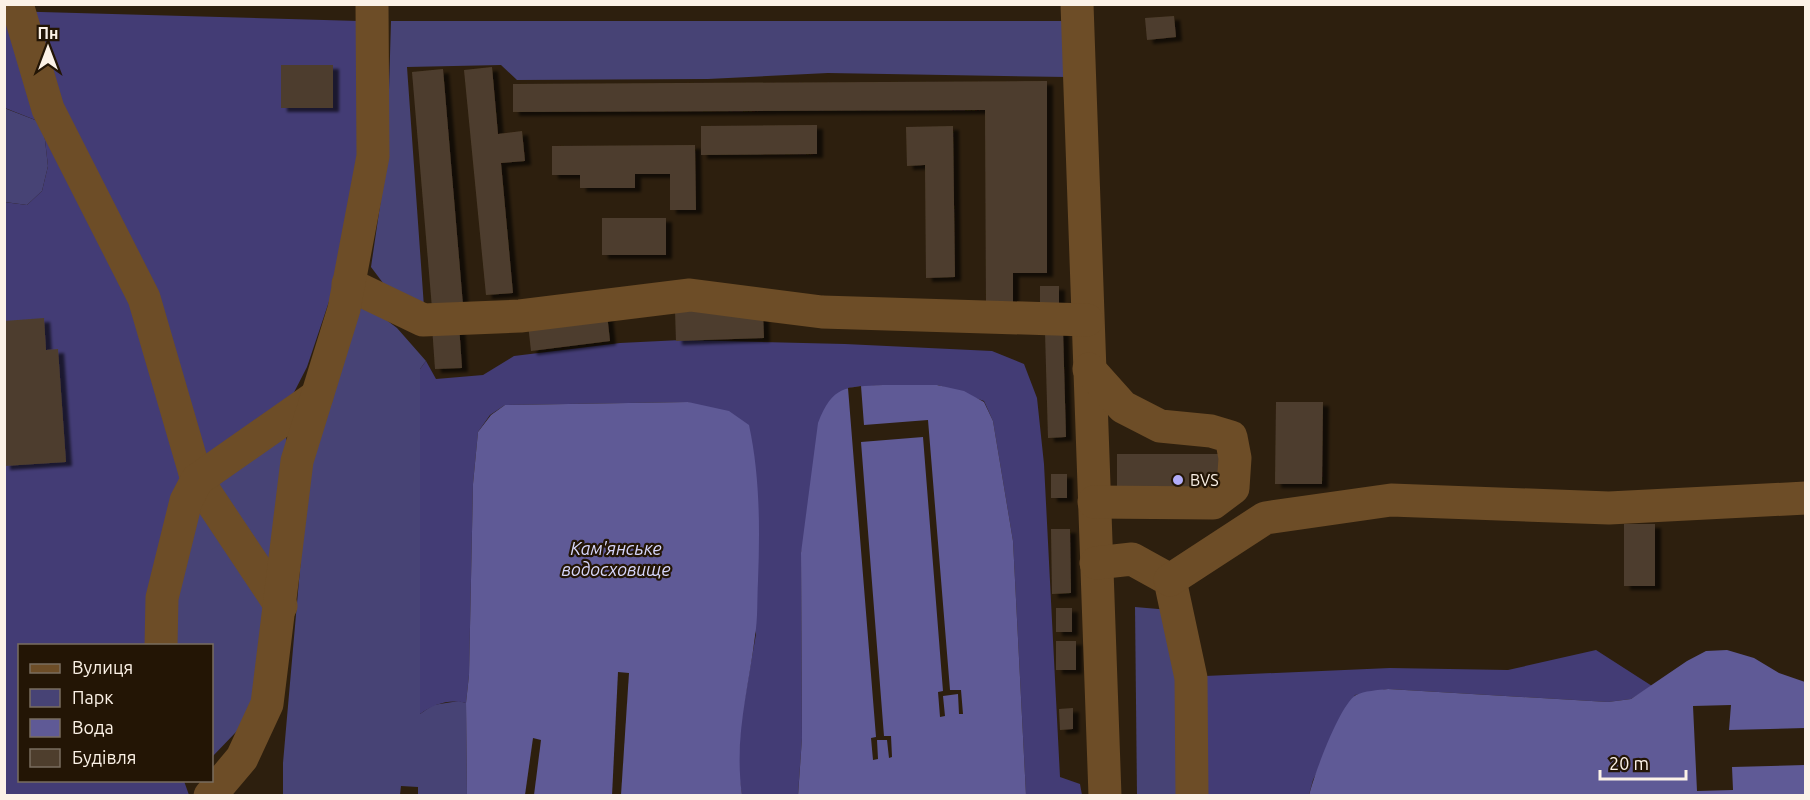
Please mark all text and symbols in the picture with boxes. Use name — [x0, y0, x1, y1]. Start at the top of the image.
north arrow — [18, 18, 78, 78]
text: Пн — [38, 24, 58, 42]
place label: BVS — [1190, 471, 1219, 489]
marker: BVS — [1171, 473, 1185, 487]
water label: Кам'янське водосховище — [561, 538, 671, 579]
legend — [18, 644, 213, 782]
text: Вулиця — [72, 657, 133, 677]
text: Парк — [72, 687, 113, 707]
text: Вода — [72, 717, 114, 737]
scale bar — [1600, 743, 1686, 781]
text: Будівля — [72, 747, 137, 767]
text: 20 m — [1609, 753, 1649, 773]

